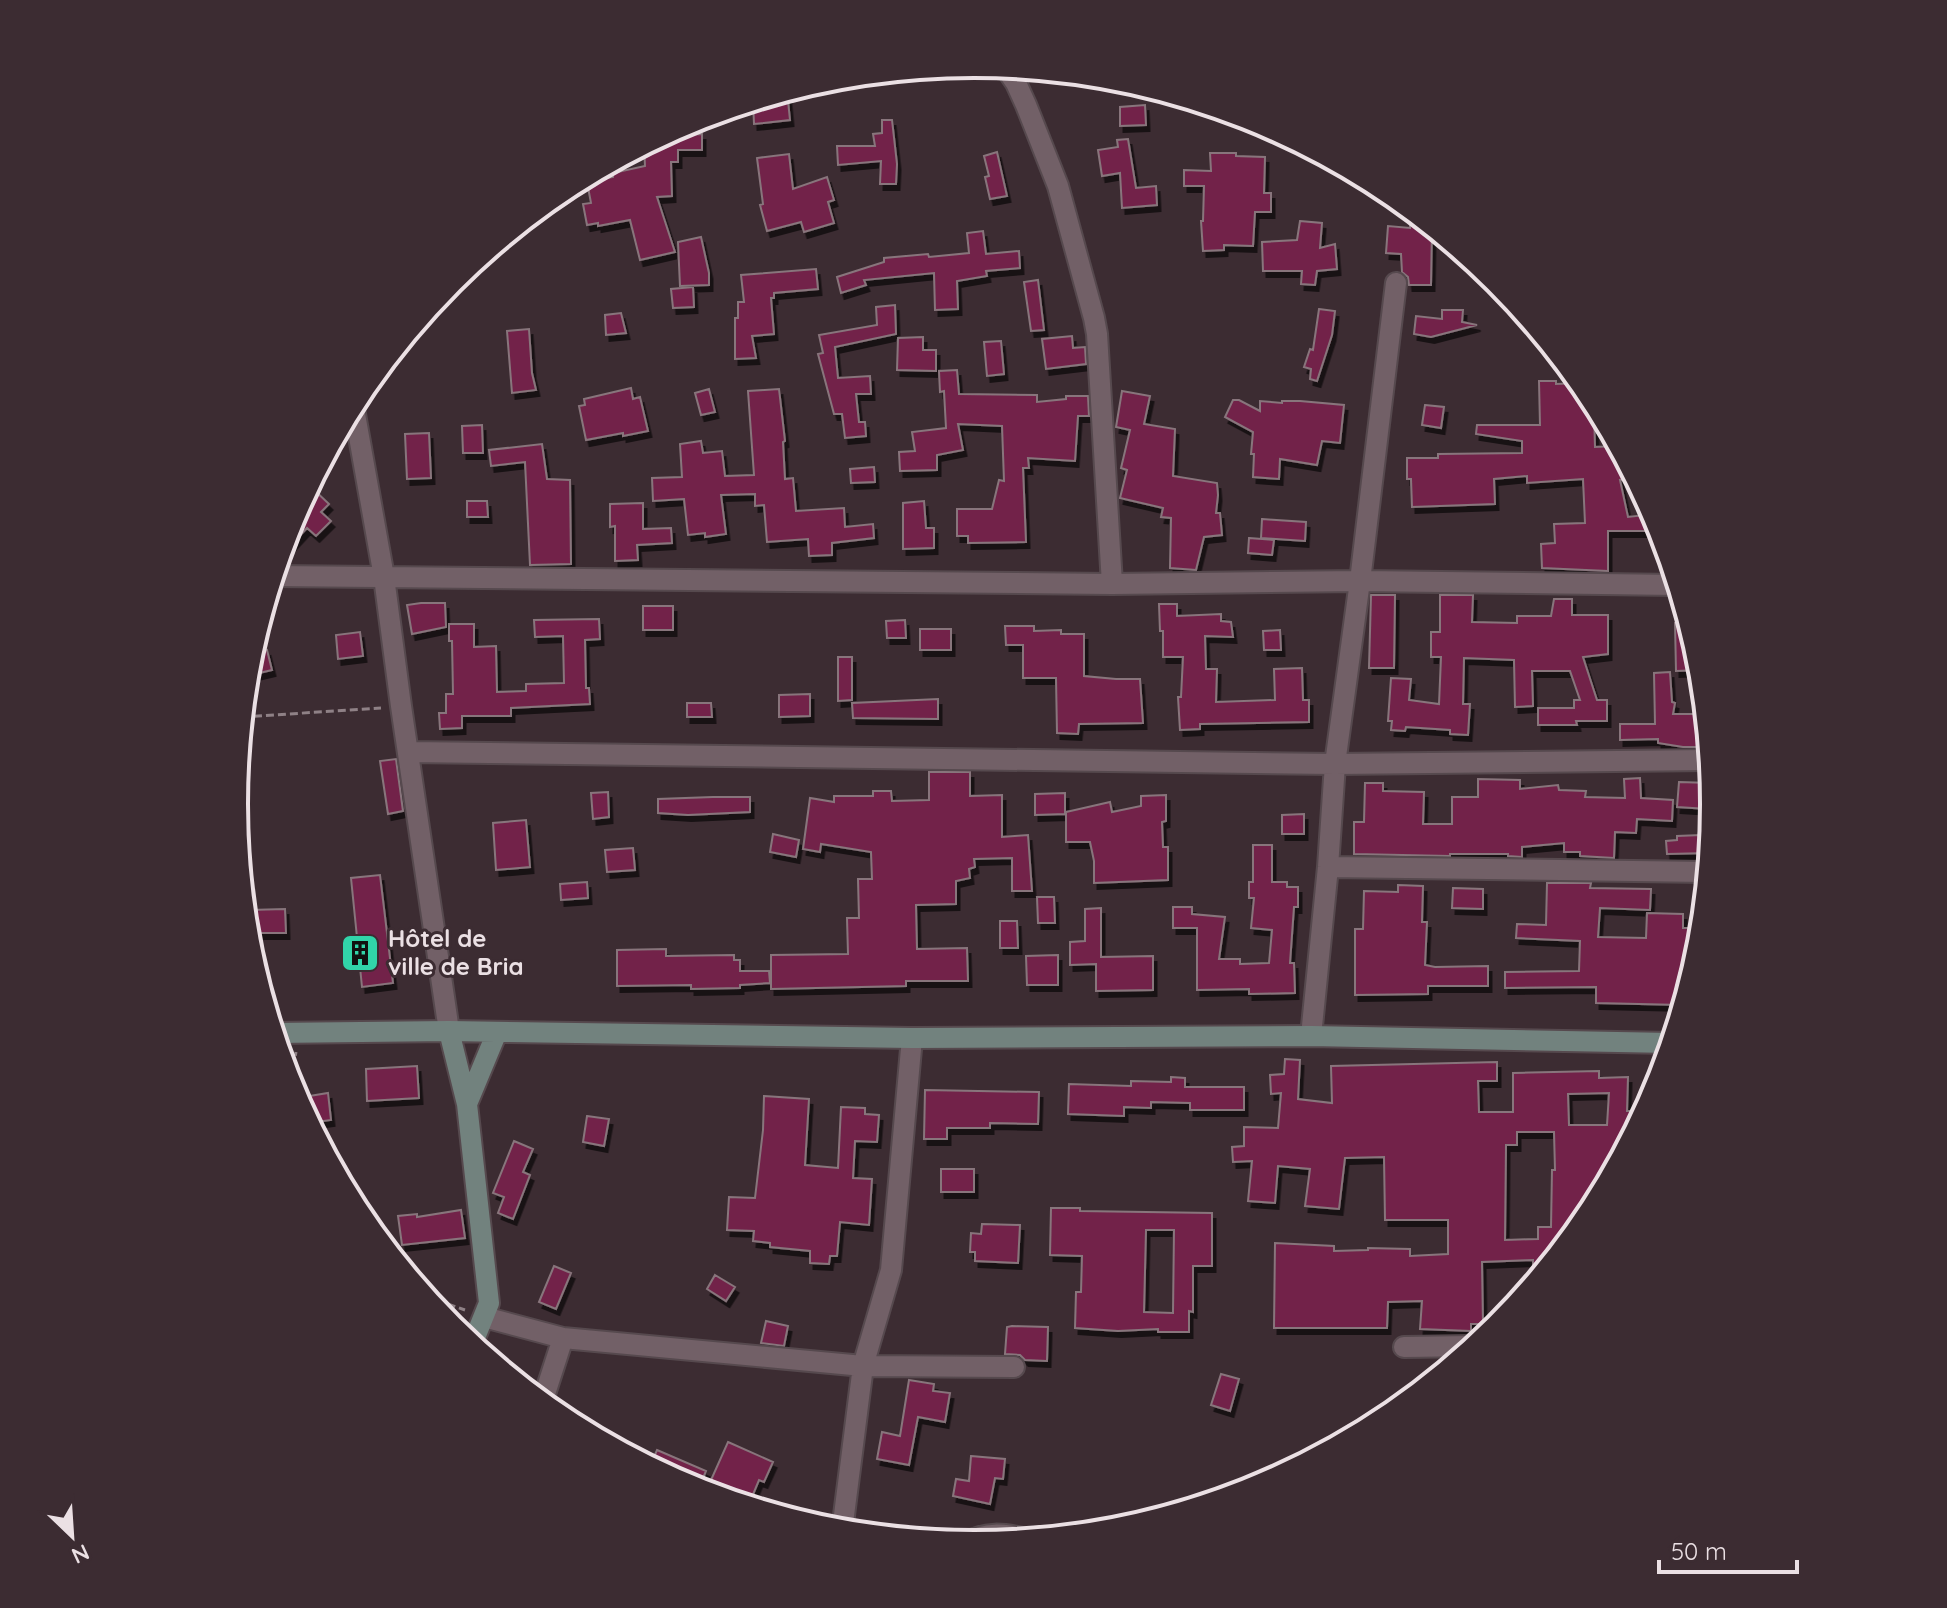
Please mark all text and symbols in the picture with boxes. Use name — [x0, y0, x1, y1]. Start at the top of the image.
place label: Hôtel de ville de Bria — [388, 923, 524, 981]
building icon: Hôtel de ville de Bria — [339, 932, 381, 974]
north arrow — [32, 1496, 112, 1576]
scale bar — [1659, 1524, 1797, 1574]
text: 50 m — [1671, 1536, 1727, 1566]
text: N — [67, 1538, 94, 1570]

